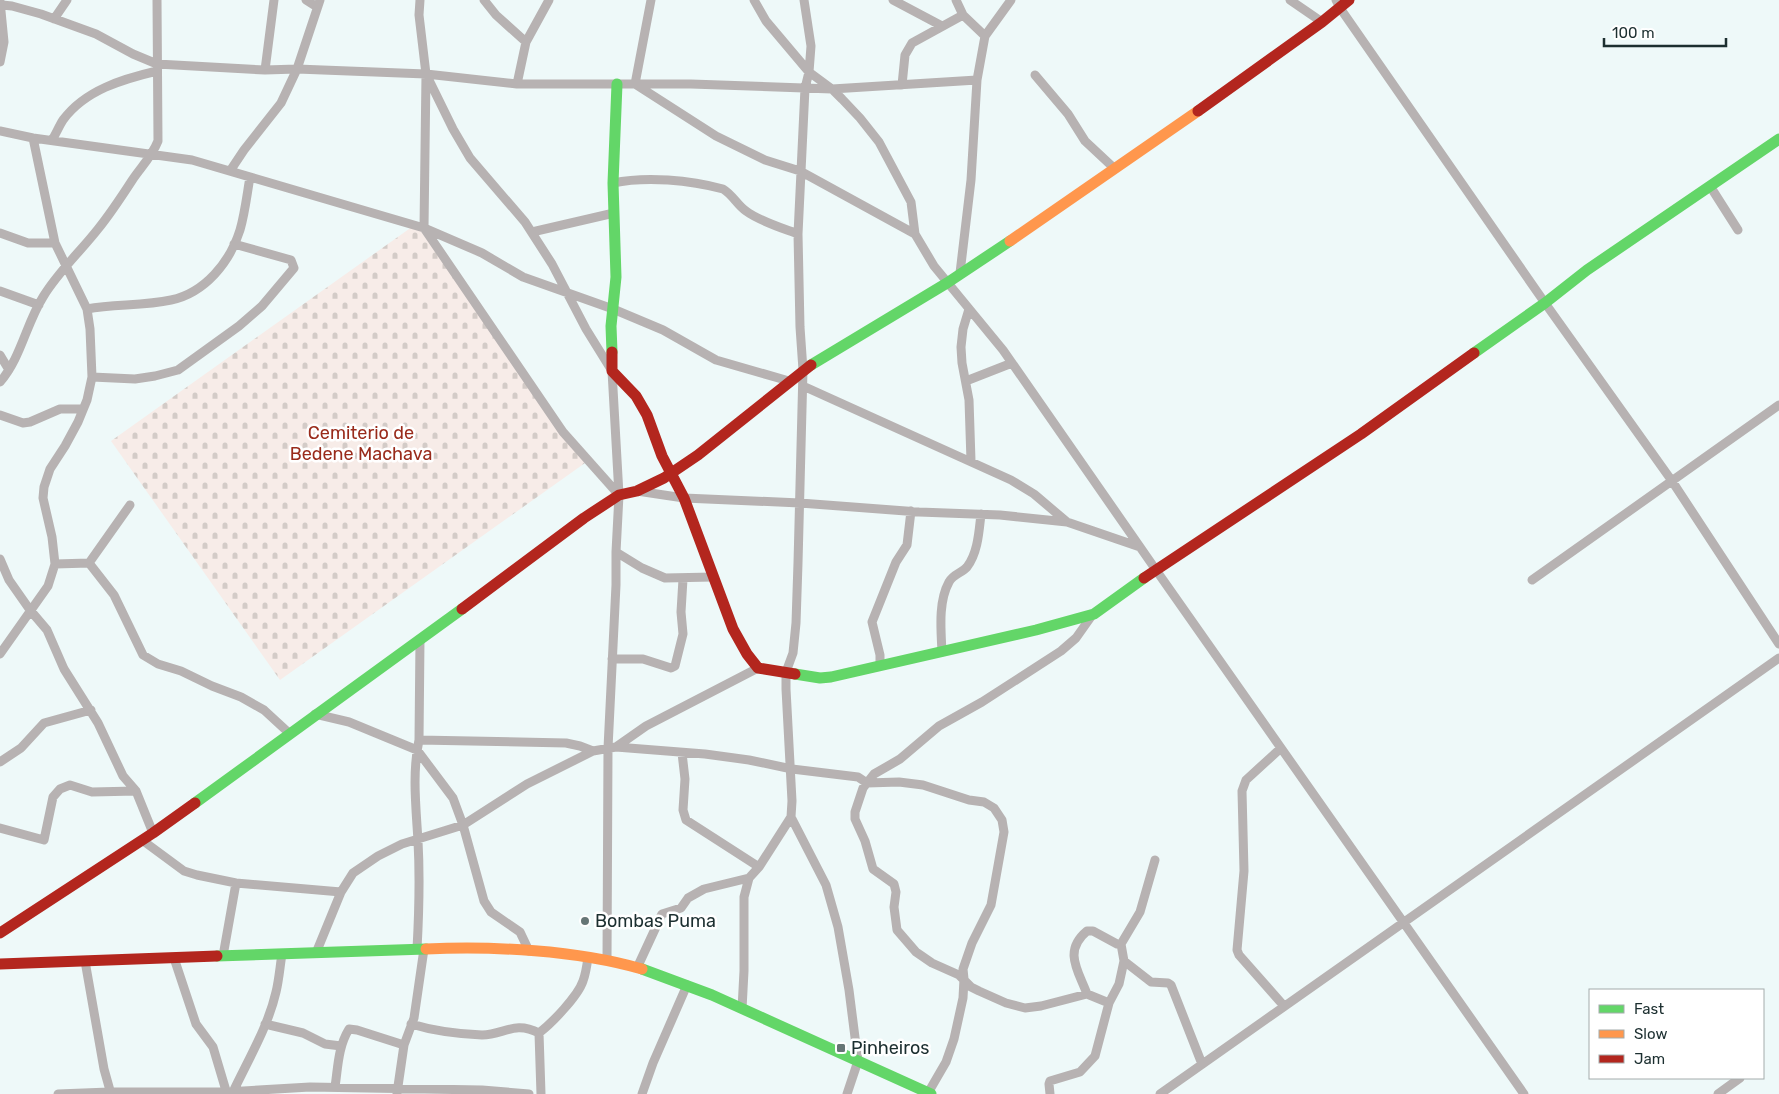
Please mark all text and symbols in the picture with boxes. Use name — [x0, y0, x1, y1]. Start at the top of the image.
scale bar — [1604, 15, 1726, 47]
text: 100 m — [1612, 24, 1654, 42]
park label: Cemiterio de Bedene Machava — [290, 422, 432, 465]
place label: Bombas Puma — [595, 910, 716, 932]
marker: Bombas Puma — [579, 915, 591, 927]
legend — [1589, 989, 1764, 1079]
text: Fast — [1634, 1000, 1664, 1018]
text: Slow — [1634, 1025, 1667, 1043]
place label: Pinheiros — [851, 1037, 929, 1059]
marker: Pinheiros — [835, 1042, 847, 1054]
text: Jam — [1634, 1050, 1665, 1068]

